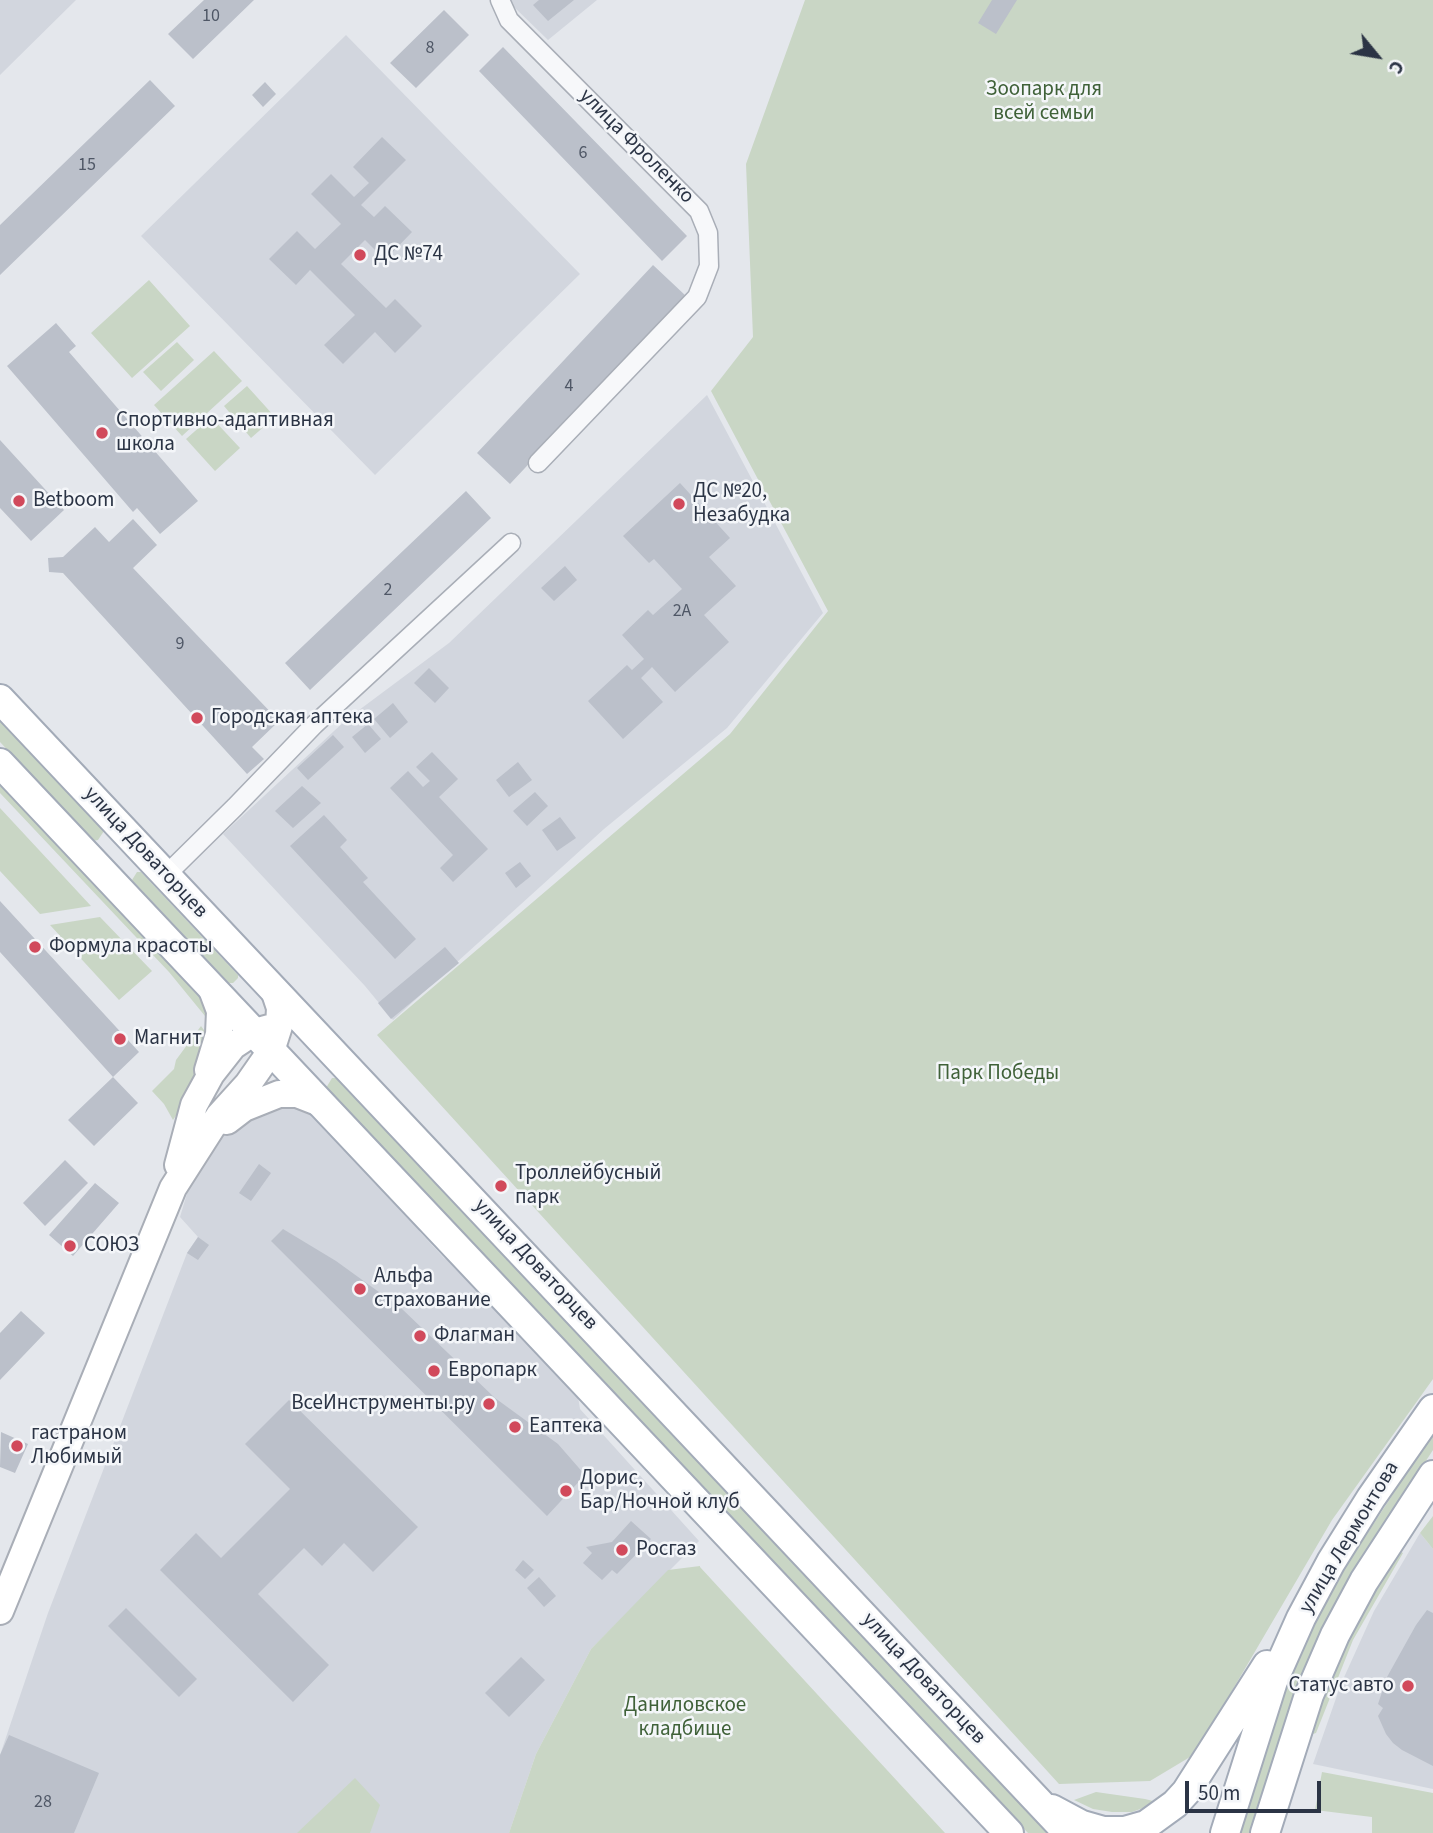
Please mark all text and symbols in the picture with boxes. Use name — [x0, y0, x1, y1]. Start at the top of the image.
house number: 10 — [202, 6, 220, 28]
north arrow — [1342, 21, 1412, 91]
house number: 8 — [426, 38, 434, 60]
text: С — [1381, 55, 1410, 78]
park label: Зоопарк для всей семьи — [986, 77, 1102, 127]
street label: улица Фроленко — [573, 84, 699, 210]
house number: 6 — [579, 143, 587, 165]
house number: 15 — [78, 155, 96, 177]
place label: ДС №74 — [374, 242, 443, 268]
marker: ДС №74 — [352, 247, 368, 263]
house number: 4 — [565, 376, 573, 398]
place label: Спортивно-адаптивная школа — [116, 408, 334, 458]
marker: Спортивно-адаптивная школа — [94, 425, 110, 441]
place label: ДС №20, Незабудка — [693, 479, 790, 529]
place label: Betboom — [33, 488, 114, 514]
marker: Betboom — [11, 493, 27, 509]
marker: ДС №20, Незабудка — [671, 496, 687, 512]
house number: 2 — [384, 580, 392, 602]
house number: 2А — [673, 601, 691, 623]
house number: 9 — [176, 634, 184, 656]
place label: Городская аптека — [211, 705, 373, 731]
marker: Городская аптека — [189, 710, 205, 726]
street label: улица Доваторцев — [78, 782, 212, 924]
place label: Формула красоты — [49, 934, 213, 960]
marker: Формула красоты — [27, 939, 43, 955]
place label: Магнит — [134, 1026, 202, 1052]
marker: Магнит — [112, 1031, 128, 1047]
park label: Парк Победы — [937, 1061, 1059, 1087]
place label: Троллейбусный парк — [515, 1161, 661, 1211]
marker: Троллейбусный парк — [493, 1178, 509, 1194]
street label: улица Доваторцев — [468, 1194, 602, 1336]
place label: СОЮЗ — [84, 1233, 139, 1259]
marker: СОЮЗ — [62, 1238, 78, 1254]
place label: Альфа страхование — [374, 1264, 491, 1314]
marker: Альфа страхование — [352, 1281, 368, 1297]
place label: Флагман — [434, 1323, 515, 1349]
marker: Флагман — [412, 1328, 428, 1344]
place label: Европарк — [448, 1358, 537, 1384]
marker: Европарк — [426, 1363, 442, 1379]
place label: ВсеИнструменты.ру — [291, 1391, 475, 1417]
marker: ВсеИнструменты.ру — [481, 1396, 497, 1412]
place label: Еаптека — [529, 1414, 603, 1440]
marker: Еаптека — [507, 1419, 523, 1435]
place label: гастраном Любимый — [31, 1421, 127, 1471]
marker: гастраном Любимый — [9, 1438, 25, 1454]
street label: улица Лермонтова — [1295, 1457, 1405, 1619]
place label: Дорис, Бар/Ночной клуб — [580, 1466, 740, 1516]
marker: Дорис, Бар/Ночной клуб — [558, 1483, 574, 1499]
place label: Росгаз — [636, 1537, 696, 1563]
marker: Росгаз — [614, 1542, 630, 1558]
street label: улица Доваторцев — [856, 1608, 990, 1750]
place label: Статус авто — [1288, 1673, 1394, 1699]
marker: Статус авто — [1400, 1678, 1416, 1694]
park label: Даниловское кладбище — [624, 1693, 746, 1743]
scale bar — [1188, 1766, 1324, 1810]
text: 50 m — [1198, 1778, 1240, 1808]
house number: 28 — [34, 1792, 52, 1814]

